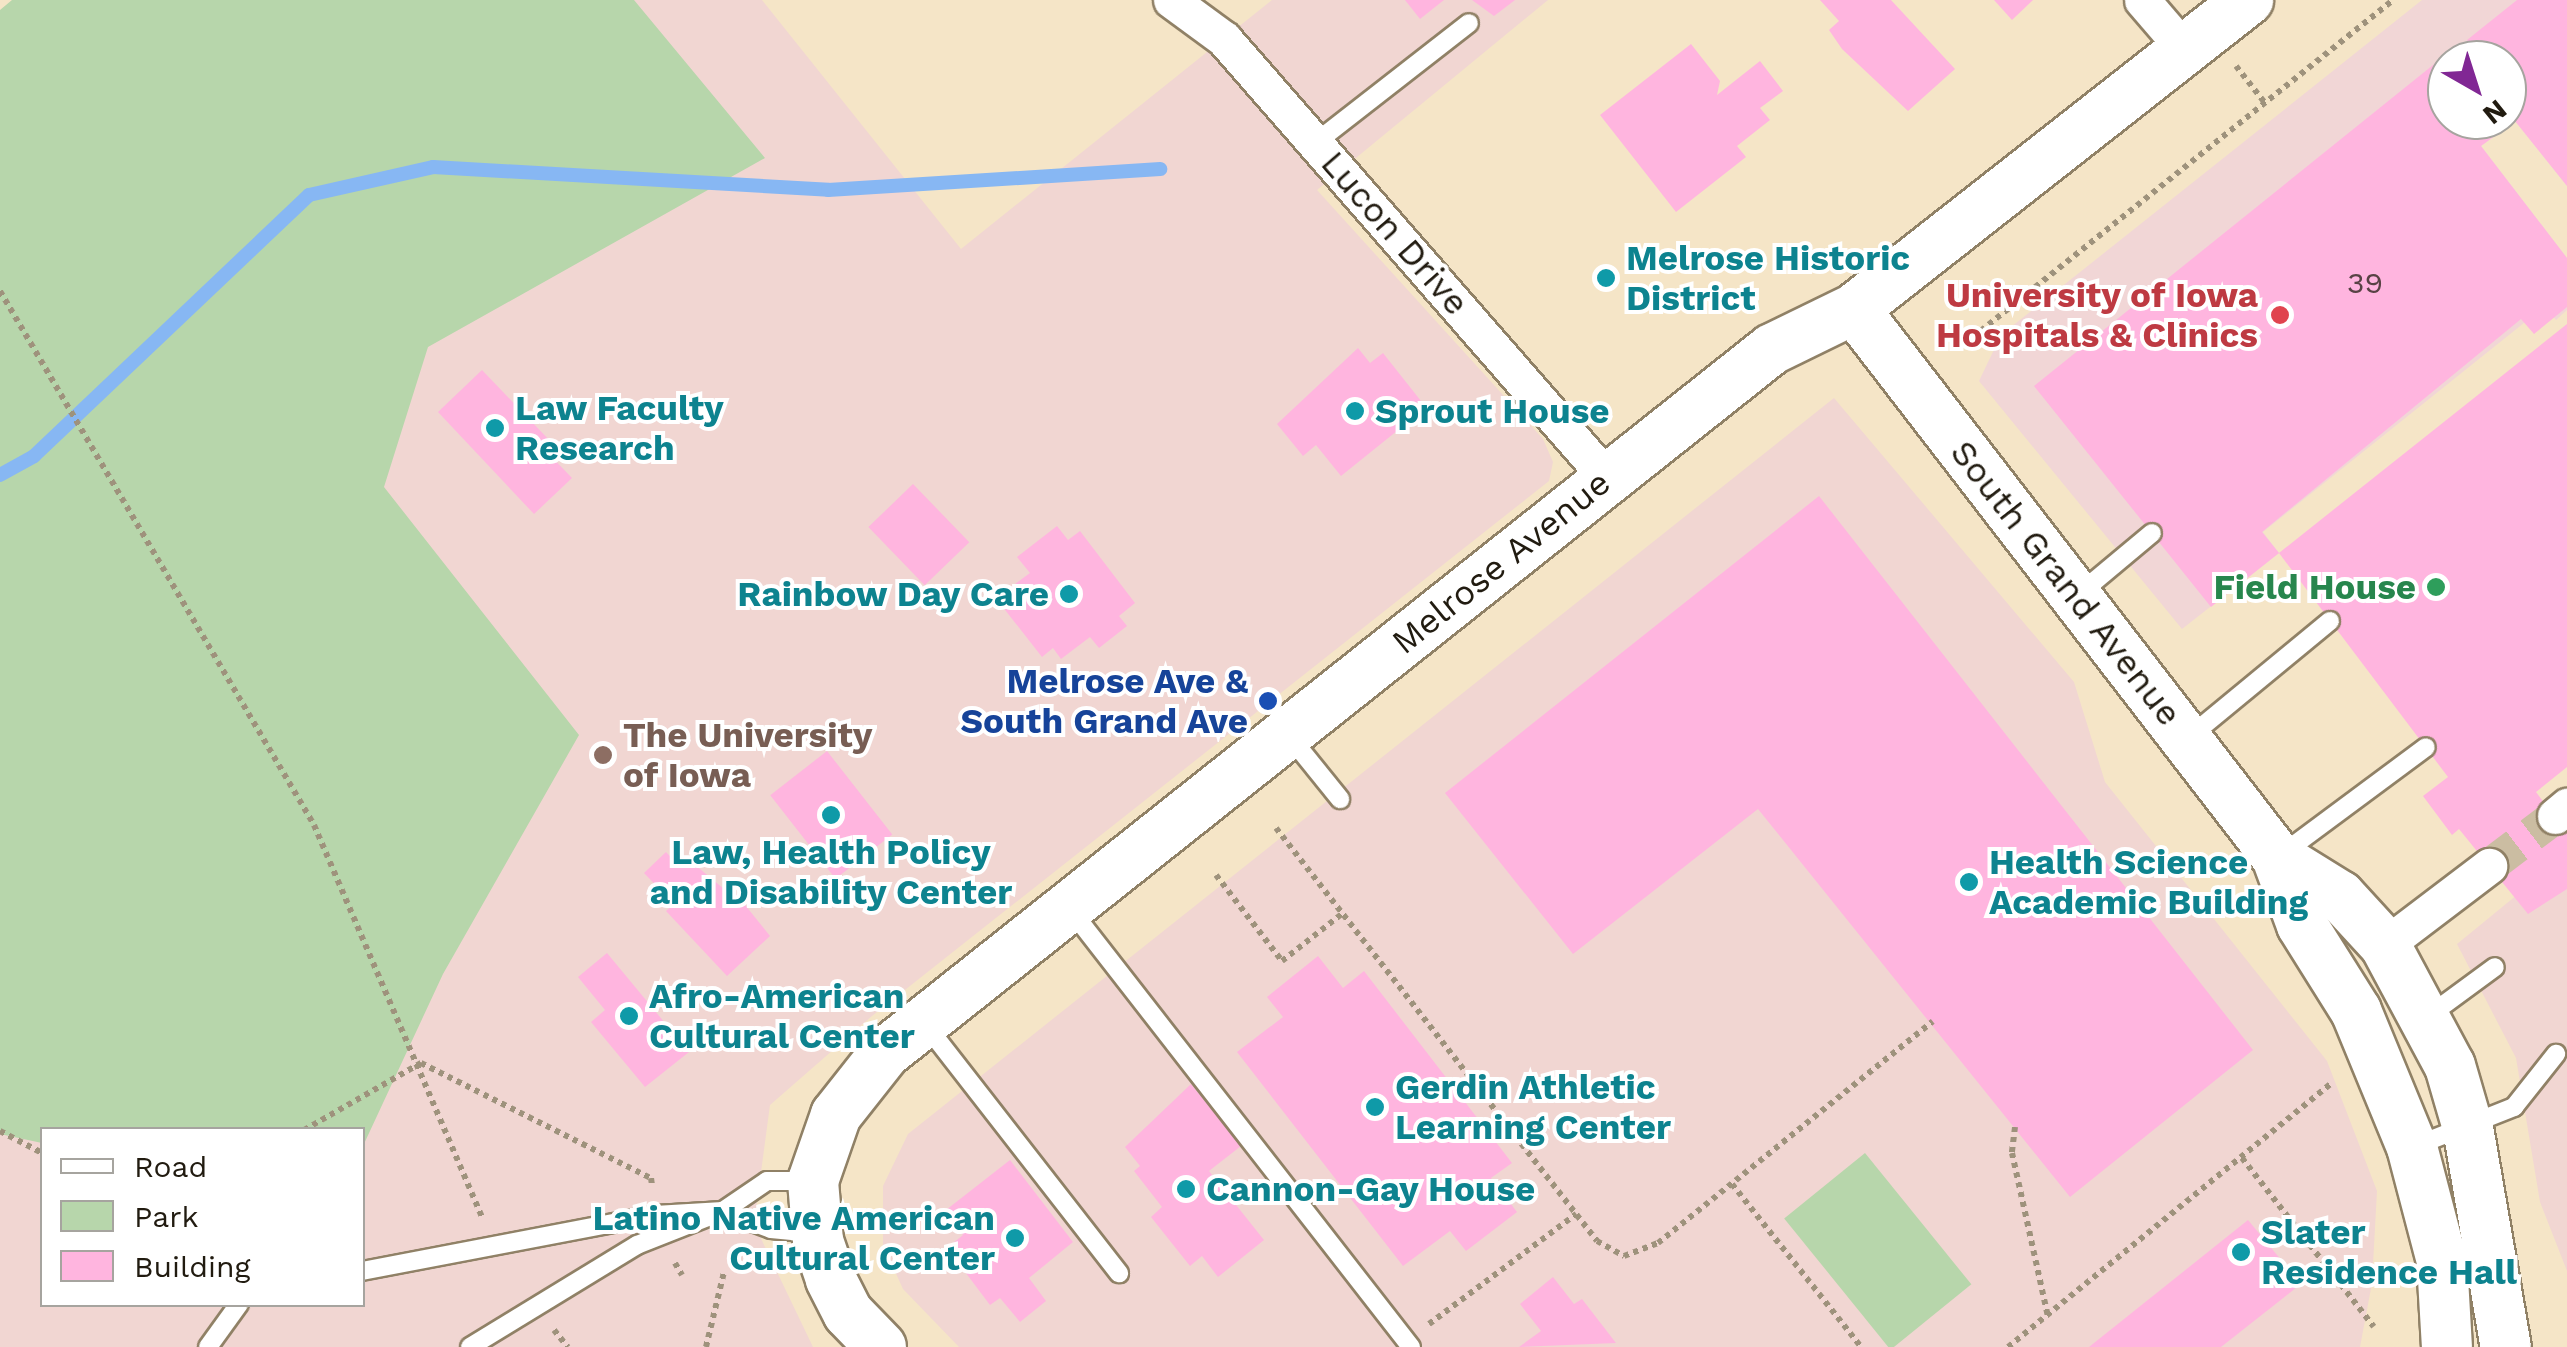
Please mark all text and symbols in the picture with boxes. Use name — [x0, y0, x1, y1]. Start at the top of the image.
north arrow — [2427, 40, 2527, 140]
text: N — [2476, 93, 2513, 132]
street label: Lucon Drive — [1312, 142, 1478, 324]
place label: Melrose Historic District — [1626, 237, 1910, 319]
house number: 39 — [2347, 265, 2383, 301]
marker: Melrose Historic District — [1595, 267, 1617, 289]
place label: University of Iowa Hospitals & Clinics — [1936, 274, 2258, 356]
marker: University of Iowa Hospitals & Clinics — [2267, 302, 2293, 328]
place label: Law Faculty Research — [515, 387, 725, 469]
place label: Sprout House — [1375, 390, 1610, 432]
marker: Sprout House — [1344, 400, 1366, 422]
marker: Law Faculty Research — [484, 417, 506, 439]
street label: South Grand Avenue — [1941, 432, 2191, 734]
street label: Melrose Avenue — [1383, 461, 1619, 663]
place label: Field House — [2213, 566, 2416, 608]
place label: Rainbow Day Care — [736, 573, 1049, 615]
marker: Field House — [2425, 576, 2447, 598]
marker: Rainbow Day Care — [1058, 583, 1080, 605]
place label: Melrose Ave & South Grand Ave — [960, 660, 1248, 742]
marker: Melrose Ave & South Grand Ave — [1257, 690, 1279, 712]
place label: The University of Iowa — [623, 714, 872, 796]
marker: The University of Iowa — [592, 744, 614, 766]
marker: Law, Health Policy and Disability Center — [820, 804, 842, 826]
place label: Law, Health Policy and Disability Center — [649, 831, 1013, 913]
place label: Health Science Academic Building — [1989, 841, 2308, 923]
marker: Health Science Academic Building — [1958, 871, 1980, 893]
place label: Afro-American Cultural Center — [649, 975, 915, 1057]
marker: Afro-American Cultural Center — [618, 1005, 640, 1027]
place label: Gerdin Athletic Learning Center — [1395, 1066, 1671, 1148]
marker: Gerdin Athletic Learning Center — [1364, 1096, 1386, 1118]
legend — [40, 1127, 365, 1307]
text: Road — [134, 1149, 207, 1184]
place label: Cannon-Gay House — [1206, 1168, 1536, 1210]
marker: Cannon-Gay House — [1175, 1178, 1197, 1200]
place label: Latino Native American Cultural Center — [592, 1197, 995, 1279]
text: Park — [134, 1199, 199, 1234]
place label: Slater Residence Hall — [2261, 1211, 2517, 1293]
marker: Latino Native American Cultural Center — [1004, 1227, 1026, 1249]
marker: Slater Residence Hall — [2230, 1241, 2252, 1263]
text: Building — [134, 1249, 251, 1284]

